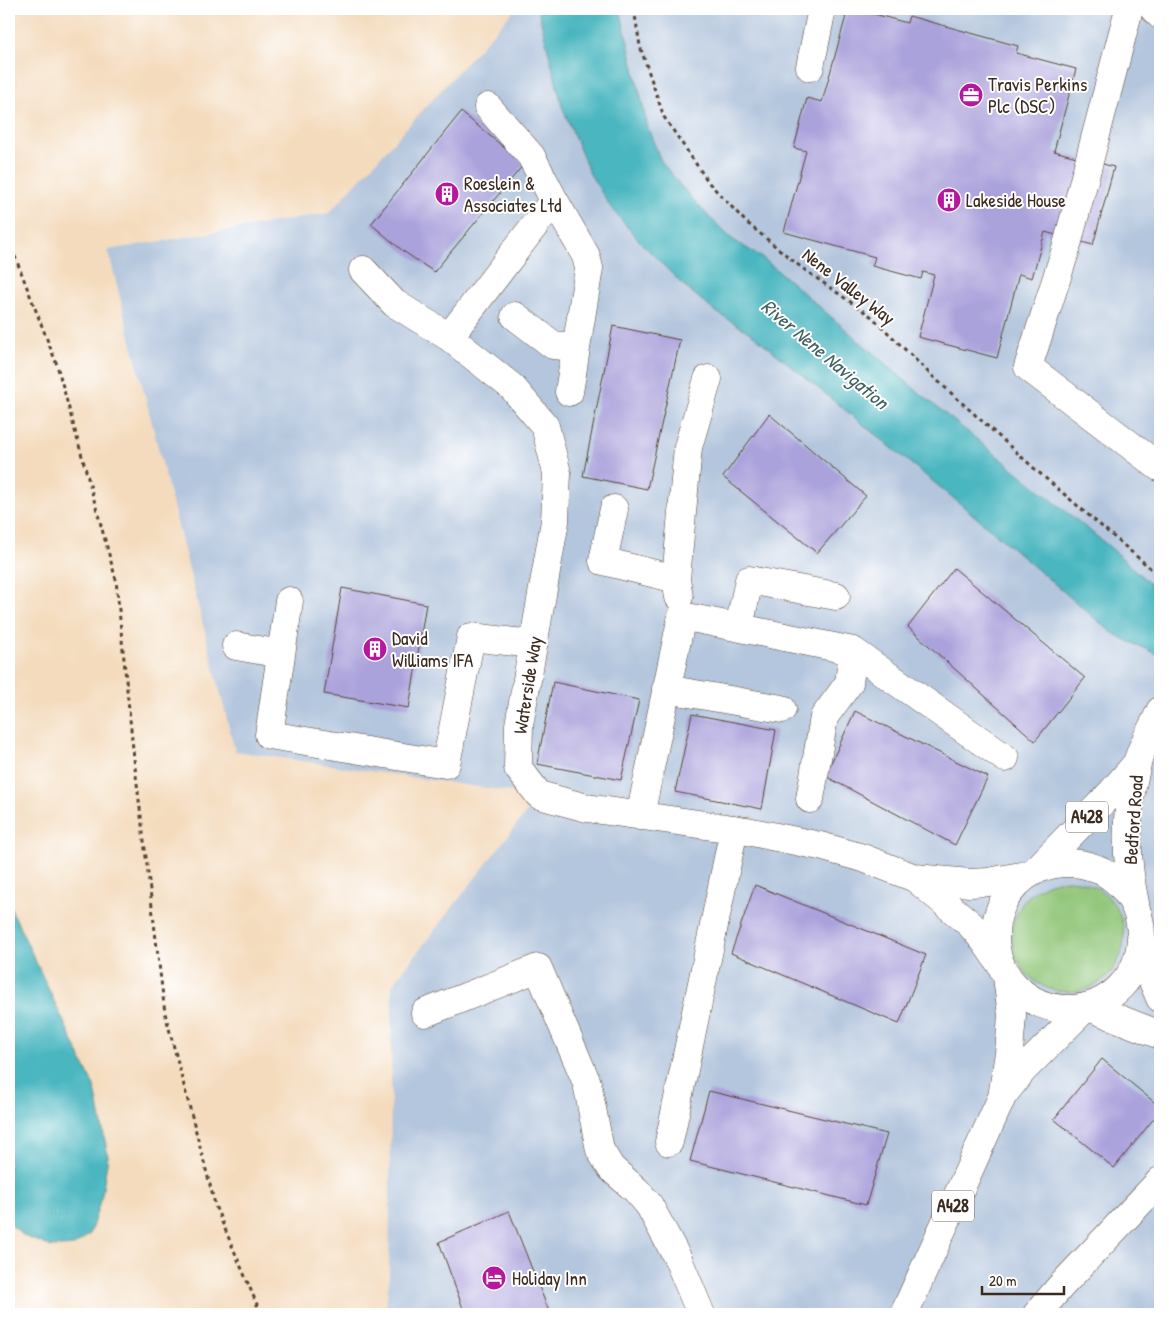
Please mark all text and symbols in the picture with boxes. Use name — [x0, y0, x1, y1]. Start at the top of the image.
place label: Travis Perkins Plc (DSC) — [988, 71, 1087, 119]
office icon: Travis Perkins Plc (DSC) — [958, 82, 984, 108]
place label: Roeslein & Associates Ltd — [464, 170, 562, 218]
building icon: Roeslein & Associates Ltd — [434, 181, 460, 207]
building icon: Lakeside House — [936, 187, 962, 213]
place label: Lakeside House — [966, 187, 1066, 213]
street label: Nene Valley Way — [797, 241, 901, 331]
water label: River Nene Navigation — [755, 292, 896, 417]
place label: David Williams IFA — [392, 625, 473, 673]
street label: Waterside Way — [506, 634, 548, 736]
building icon: David Williams IFA — [362, 636, 388, 662]
street label: Bedford Road — [1117, 774, 1149, 865]
road number: A428 — [1066, 802, 1108, 832]
road number: A428 — [932, 1190, 974, 1222]
scale bar — [982, 1263, 1064, 1295]
hotel icon: Holiday Inn — [481, 1265, 507, 1291]
place label: Holiday Inn — [512, 1265, 587, 1291]
text: 20 m — [989, 1270, 1016, 1291]

